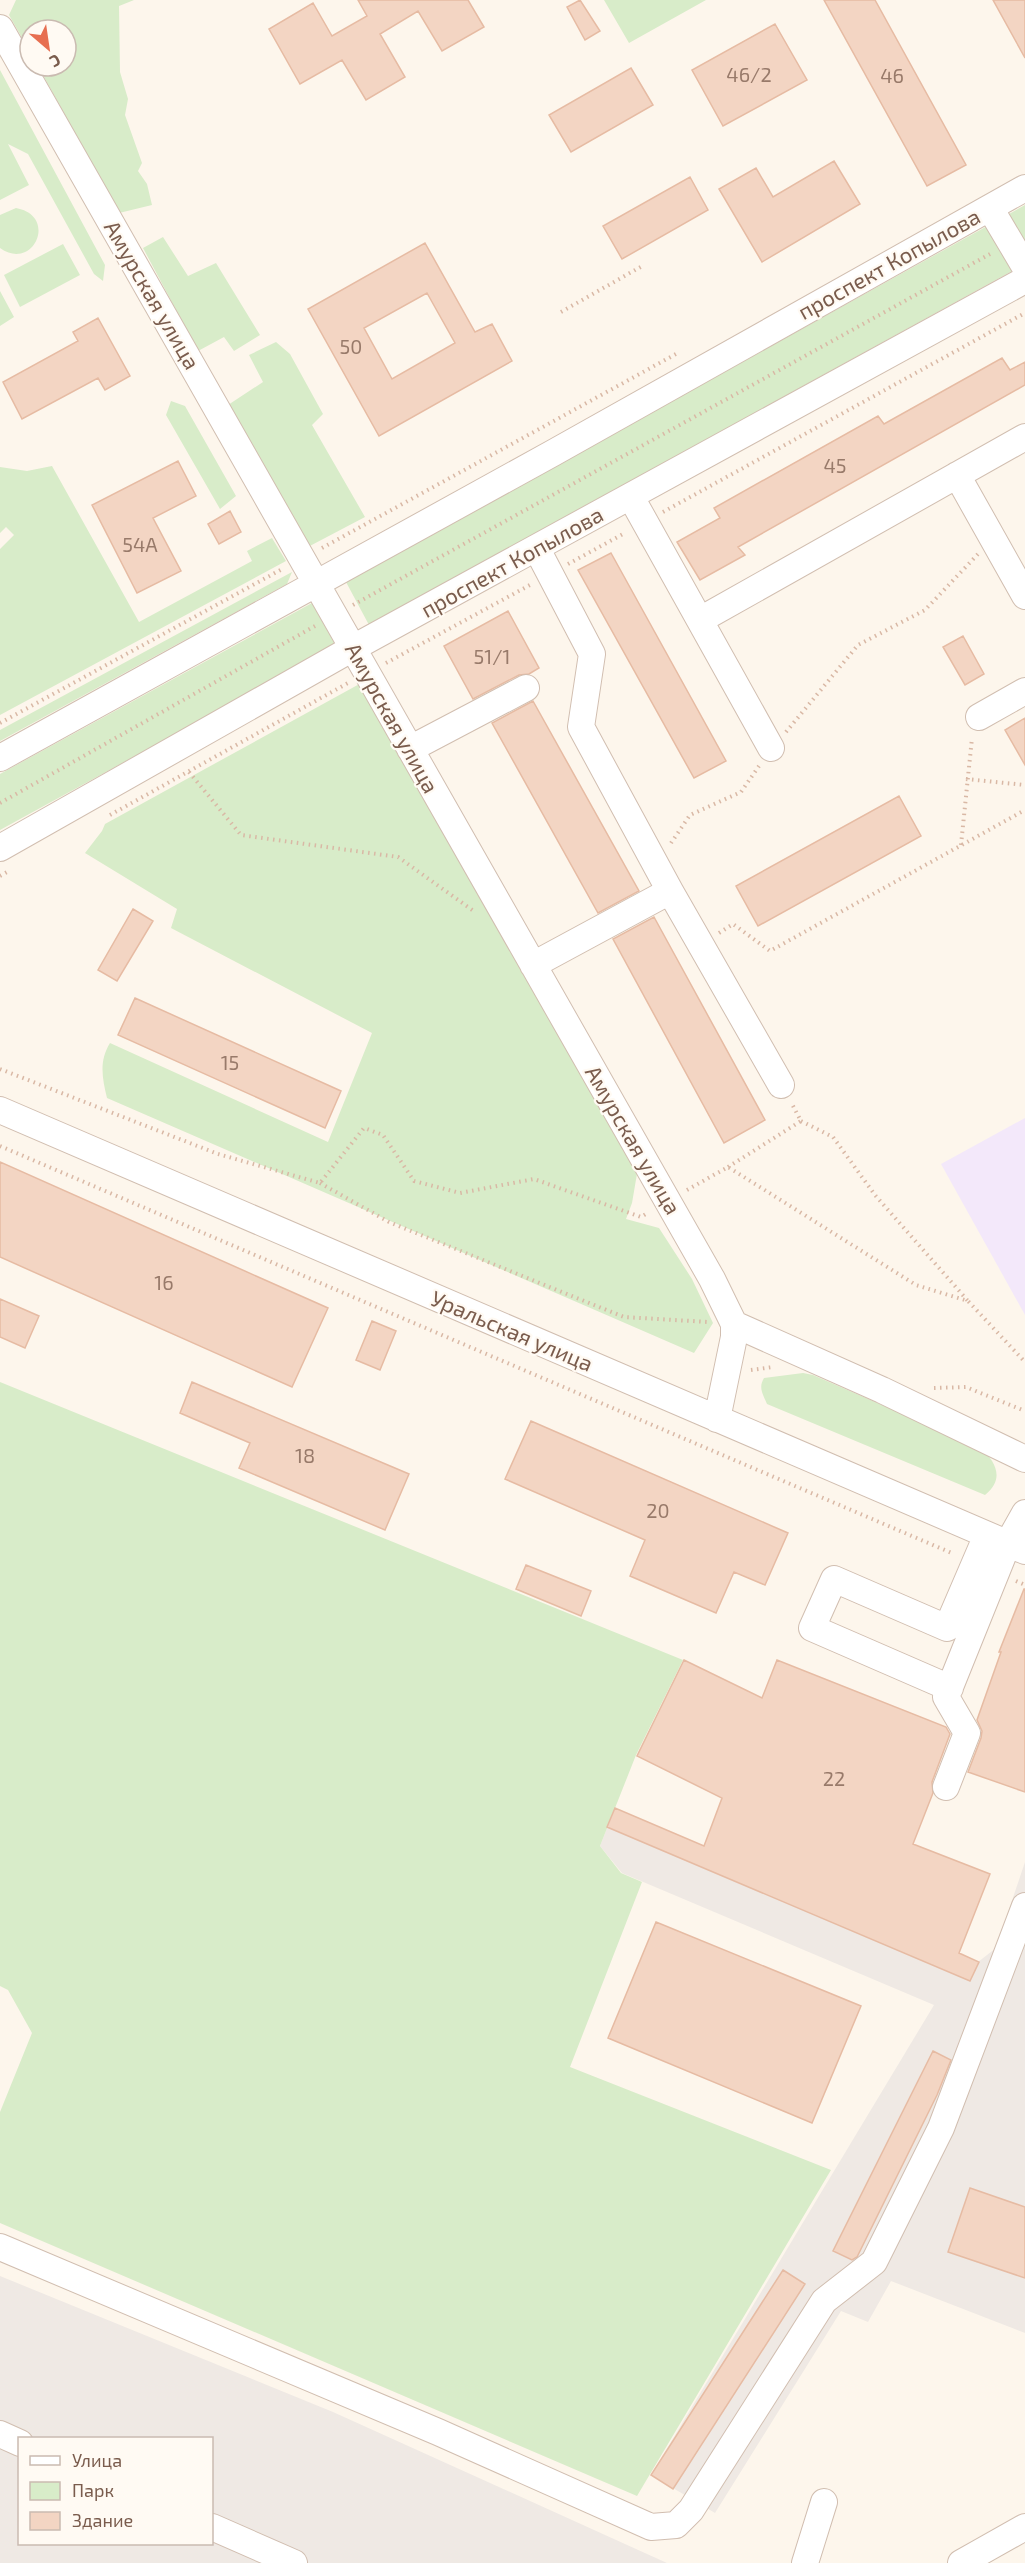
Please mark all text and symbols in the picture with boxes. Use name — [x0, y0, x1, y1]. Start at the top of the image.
north arrow — [18, 18, 78, 78]
text: С — [47, 51, 64, 72]
house number: 46/2 — [726, 62, 772, 86]
house number: 46 — [880, 63, 904, 87]
street label: проспект Копылова — [793, 202, 984, 324]
street label: Амурская улица — [99, 215, 206, 374]
house number: 50 — [340, 334, 362, 358]
house number: 45 — [823, 453, 847, 477]
street label: проспект Копылова — [416, 500, 607, 622]
house number: 54А — [122, 532, 158, 556]
street label: Амурская улица — [340, 638, 445, 798]
house number: 51/1 — [474, 644, 510, 668]
house number: 15 — [221, 1050, 239, 1074]
street label: Амурская улица — [580, 1060, 687, 1219]
house number: 16 — [154, 1270, 174, 1294]
street label: Уральская улица — [427, 1284, 597, 1377]
house number: 18 — [295, 1443, 315, 1467]
house number: 20 — [646, 1498, 670, 1522]
house number: 22 — [823, 1766, 845, 1790]
legend — [18, 2437, 213, 2545]
text: Улица — [72, 2449, 122, 2471]
text: Парк — [72, 2479, 114, 2501]
text: Здание — [72, 2509, 133, 2531]

